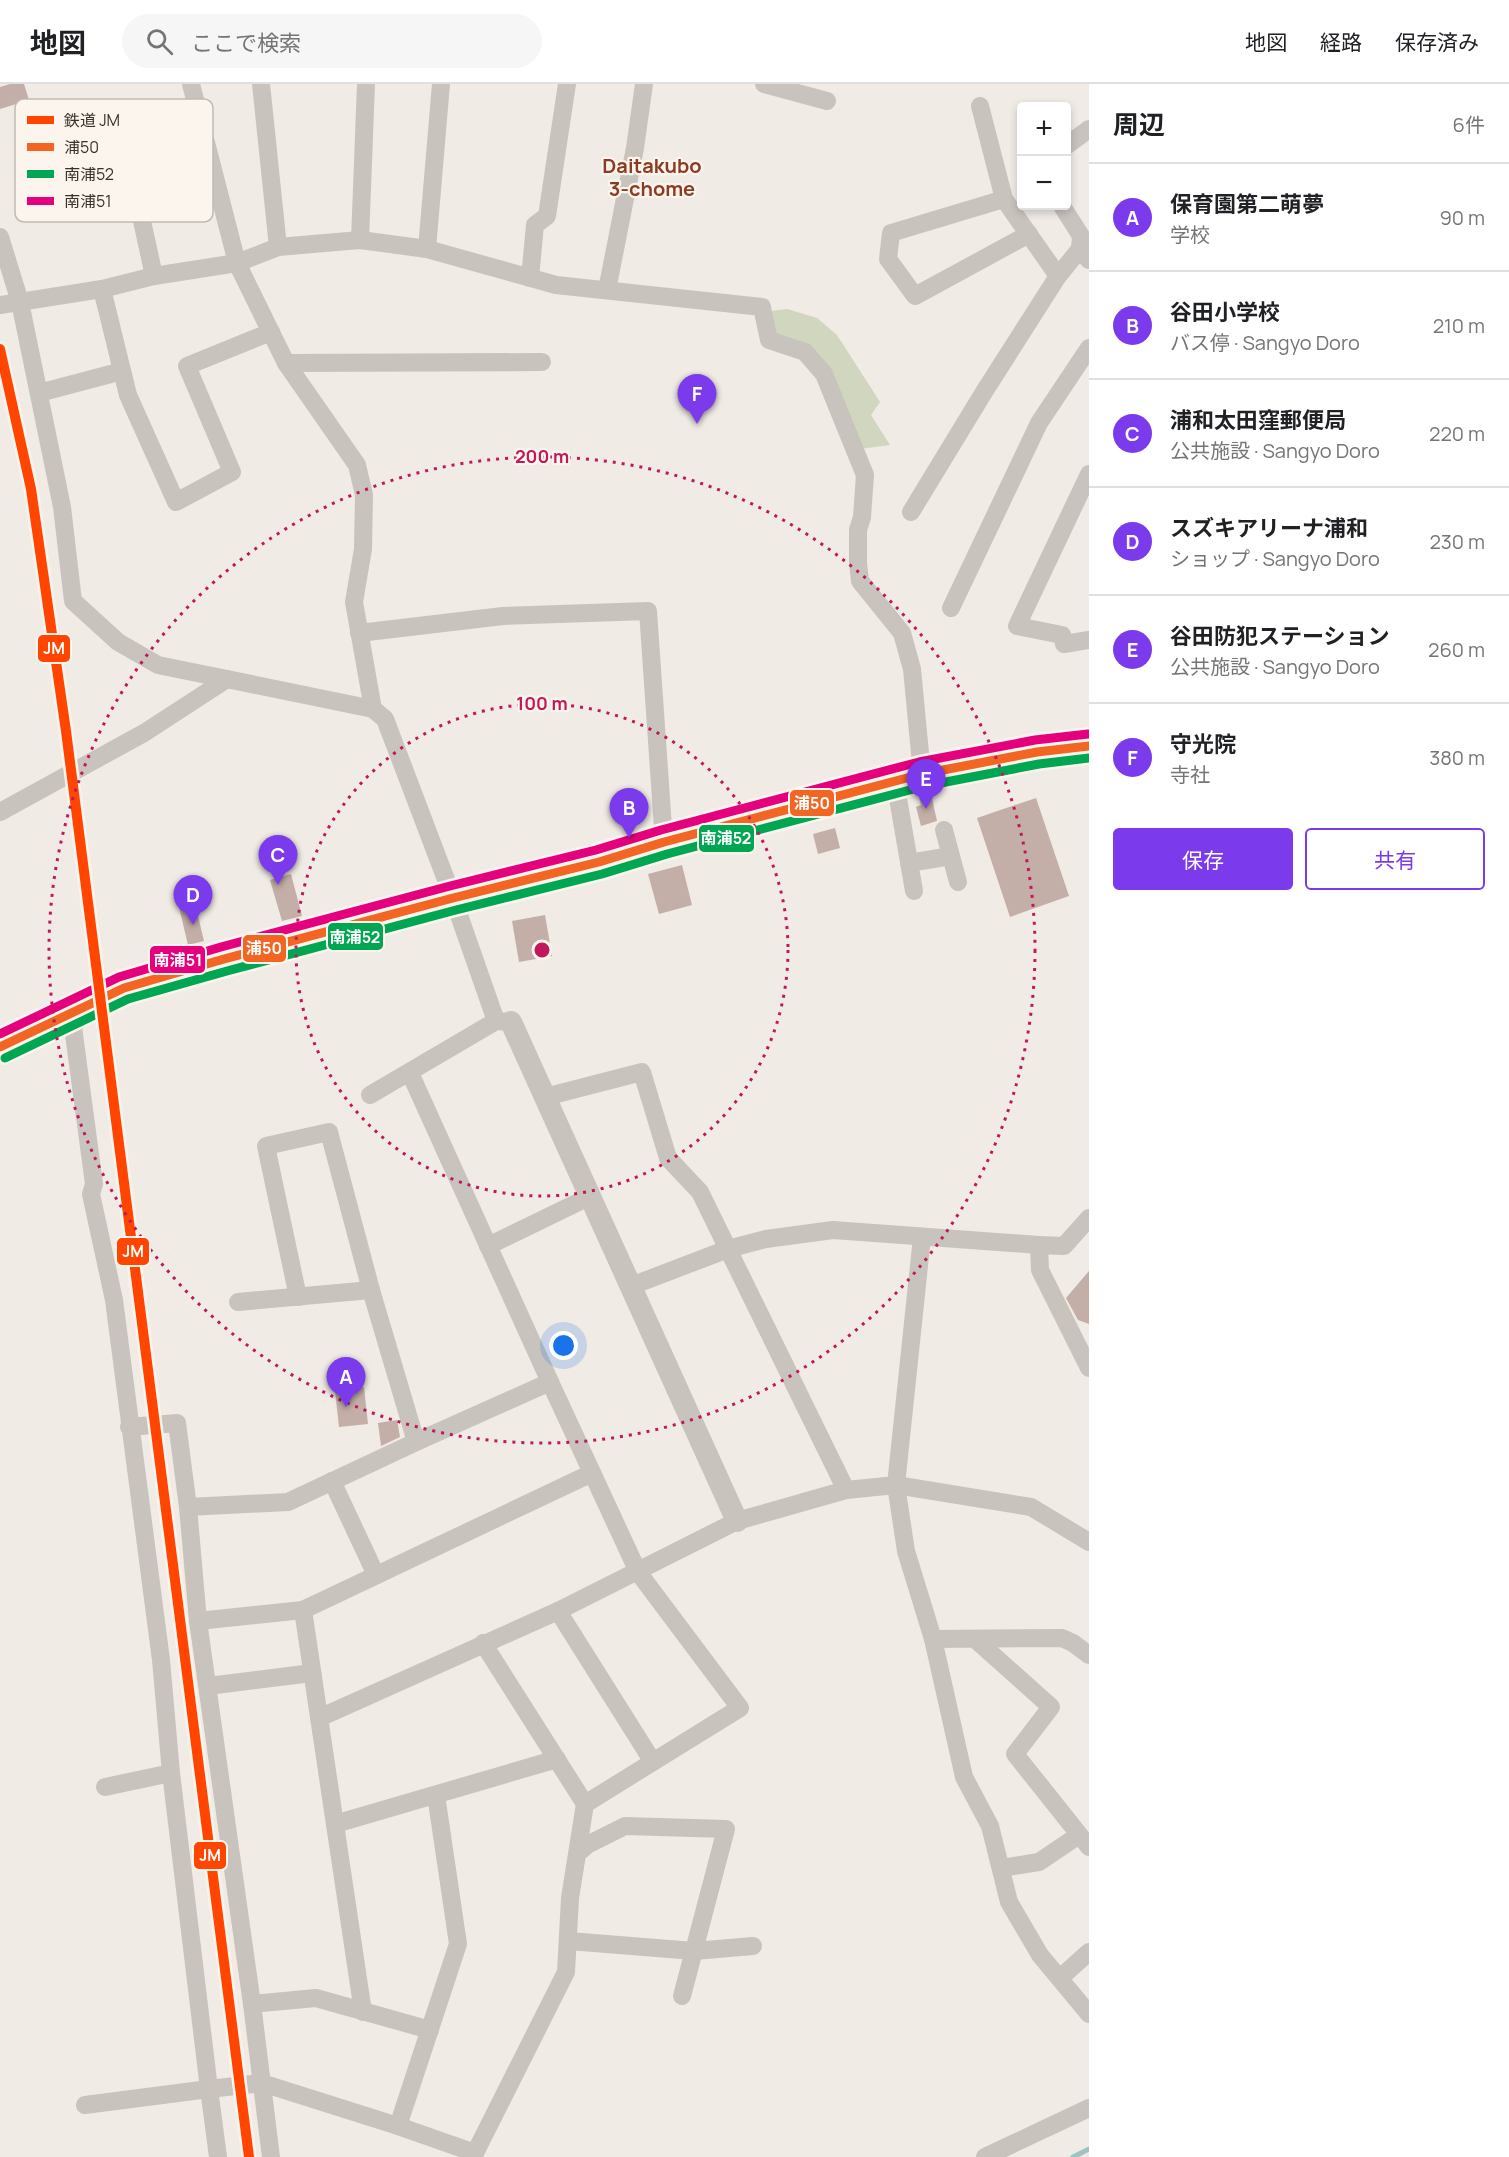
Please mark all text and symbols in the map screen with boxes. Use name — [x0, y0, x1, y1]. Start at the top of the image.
search box — [122, 14, 542, 68]
text: 地図 — [30, 23, 86, 61]
icon: search — [143, 25, 176, 58]
text: ここで検索 — [191, 28, 301, 58]
text: 地図 — [1245, 28, 1287, 56]
text: 経路 — [1320, 28, 1362, 56]
text: 保存済み — [1395, 28, 1479, 56]
legend — [15, 99, 213, 222]
map controls — [1017, 102, 1071, 210]
button: + — [1017, 102, 1071, 156]
text: 周辺 — [1113, 106, 1165, 142]
text: 鉄道 JM — [64, 109, 120, 131]
text: 6件 — [1453, 111, 1485, 138]
text: 浦50 — [64, 136, 99, 158]
district label: Daitakubo 3-chome — [602, 152, 702, 202]
button: − — [1017, 156, 1071, 210]
text: 南浦52 — [64, 163, 114, 185]
text: 保育園第二萌夢 — [1170, 189, 1324, 219]
text: 南浦51 — [64, 190, 111, 212]
text: A — [1126, 204, 1139, 231]
text: 90 m — [1439, 204, 1485, 231]
text: 学校 — [1170, 221, 1210, 248]
text: 谷田小学校 — [1170, 297, 1280, 327]
text: B — [1126, 312, 1139, 339]
text: 210 m — [1433, 312, 1485, 339]
text: バス停 · Sangyo Doro — [1170, 329, 1360, 356]
pin: F — [678, 374, 716, 424]
text: 浦和太田窪郵便局 — [1170, 405, 1346, 435]
text: C — [1125, 420, 1140, 447]
text: 220 m — [1429, 420, 1485, 447]
text: 公共施設 · Sangyo Doro — [1170, 437, 1380, 464]
text: 200 m — [515, 444, 569, 468]
text: スズキアリーナ浦和 — [1170, 513, 1368, 543]
text: D — [1125, 528, 1140, 555]
text: 230 m — [1429, 528, 1485, 555]
text: ショップ · Sangyo Doro — [1170, 545, 1380, 572]
text: 谷田防犯ステーション — [1170, 621, 1390, 651]
line badge: JM — [37, 634, 71, 663]
text: E — [1127, 636, 1138, 663]
text: 260 m — [1428, 636, 1485, 663]
text: JM — [43, 637, 65, 659]
text: 公共施設 · Sangyo Doro — [1170, 653, 1380, 680]
text: 100 m — [516, 691, 568, 715]
text: 守光院 — [1170, 729, 1236, 759]
text: F — [1127, 744, 1138, 771]
text: 380 m — [1429, 744, 1485, 771]
pin: E — [906, 760, 946, 809]
text: 寺社 — [1170, 761, 1210, 788]
pin: B — [610, 788, 648, 838]
line badge: 浦50 — [789, 789, 835, 817]
text: 浦50 — [794, 792, 830, 814]
line badge: 南浦52 — [698, 824, 755, 853]
text: 南浦52 — [701, 827, 751, 849]
button: 保存 — [1113, 828, 1293, 890]
button: 共有 — [1305, 828, 1485, 890]
pin: C — [258, 836, 298, 885]
pin: D — [174, 876, 212, 925]
line badge: 南浦52 — [327, 922, 384, 951]
text: 南浦52 — [330, 926, 380, 948]
line badge: 浦50 — [242, 934, 287, 963]
text: 浦50 — [246, 937, 282, 959]
centre of rings — [532, 940, 552, 960]
line badge: 南浦51 — [149, 945, 206, 974]
text: 南浦51 — [154, 949, 202, 971]
line badge: JM — [116, 1237, 150, 1266]
text: JM — [122, 1240, 144, 1262]
your location — [549, 1331, 578, 1360]
pin: A — [326, 1358, 366, 1407]
line badge: JM — [193, 1841, 227, 1870]
text: JM — [199, 1844, 221, 1866]

